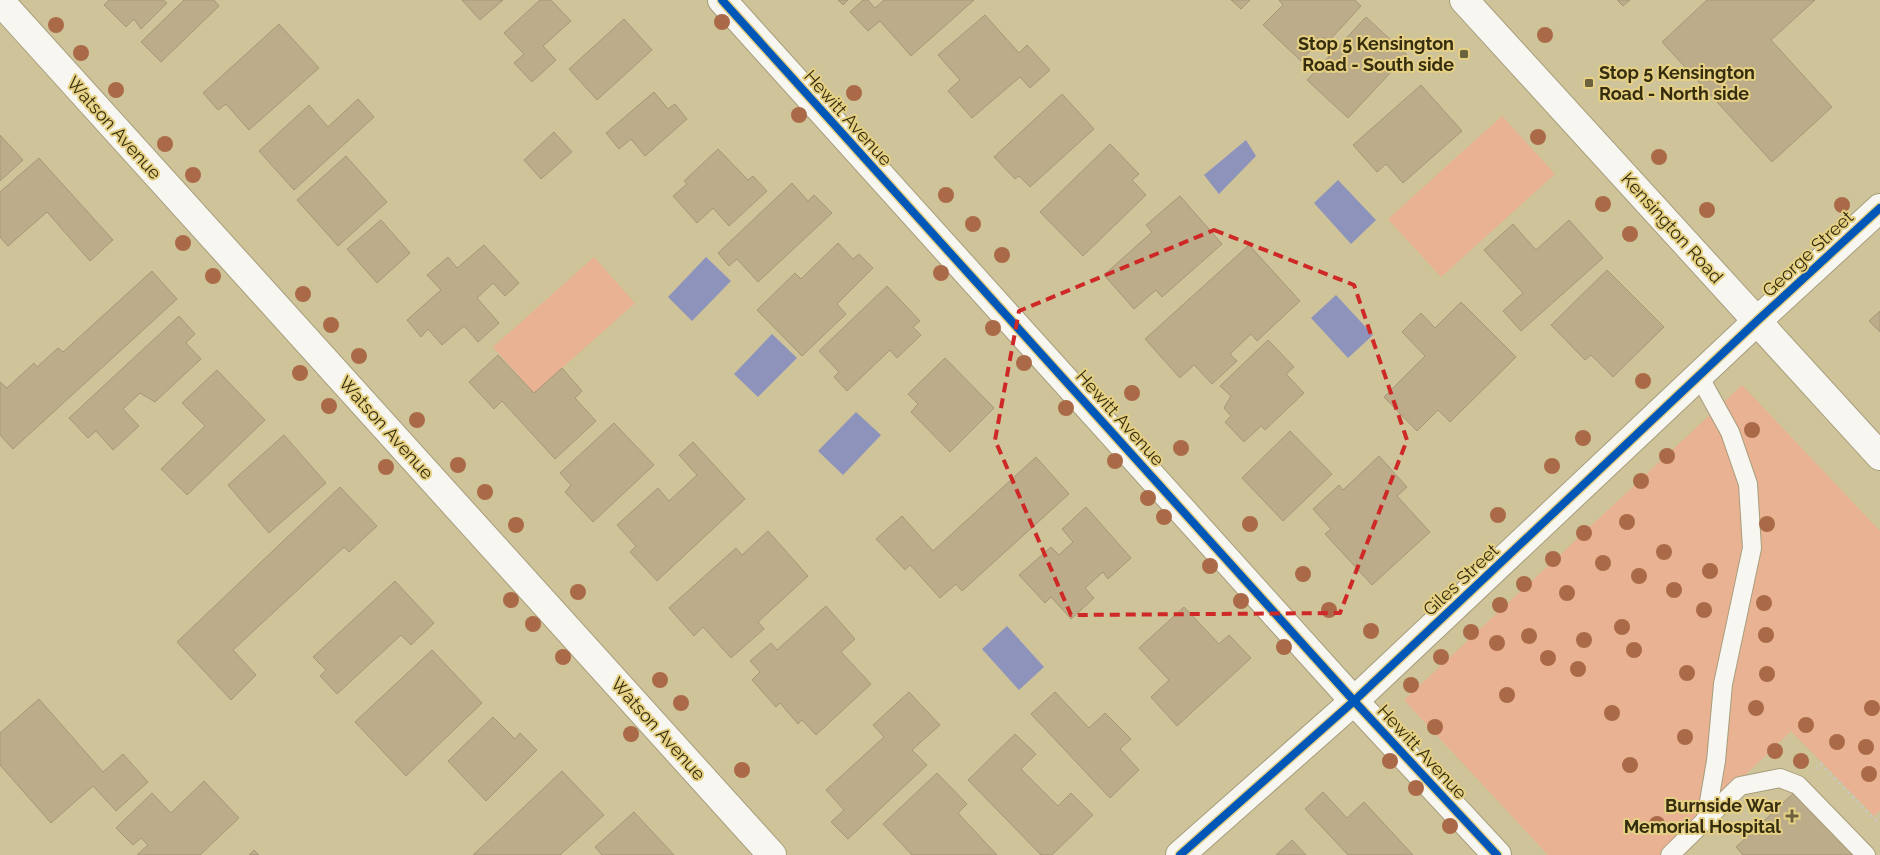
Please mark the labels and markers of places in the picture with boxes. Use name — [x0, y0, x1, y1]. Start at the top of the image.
place label: Stop 5 Kensington Road - South side — [1298, 33, 1454, 75]
marker: Stop 5 Kensington Road - South side — [1458, 48, 1470, 60]
place label: Stop 5 Kensington Road - North side — [1599, 62, 1755, 104]
marker: Stop 5 Kensington Road - North side — [1583, 77, 1595, 89]
place label: Burnside War Memorial Hospital — [1624, 795, 1781, 837]
marker: Burnside War Memorial Hospital — [1785, 809, 1799, 823]

